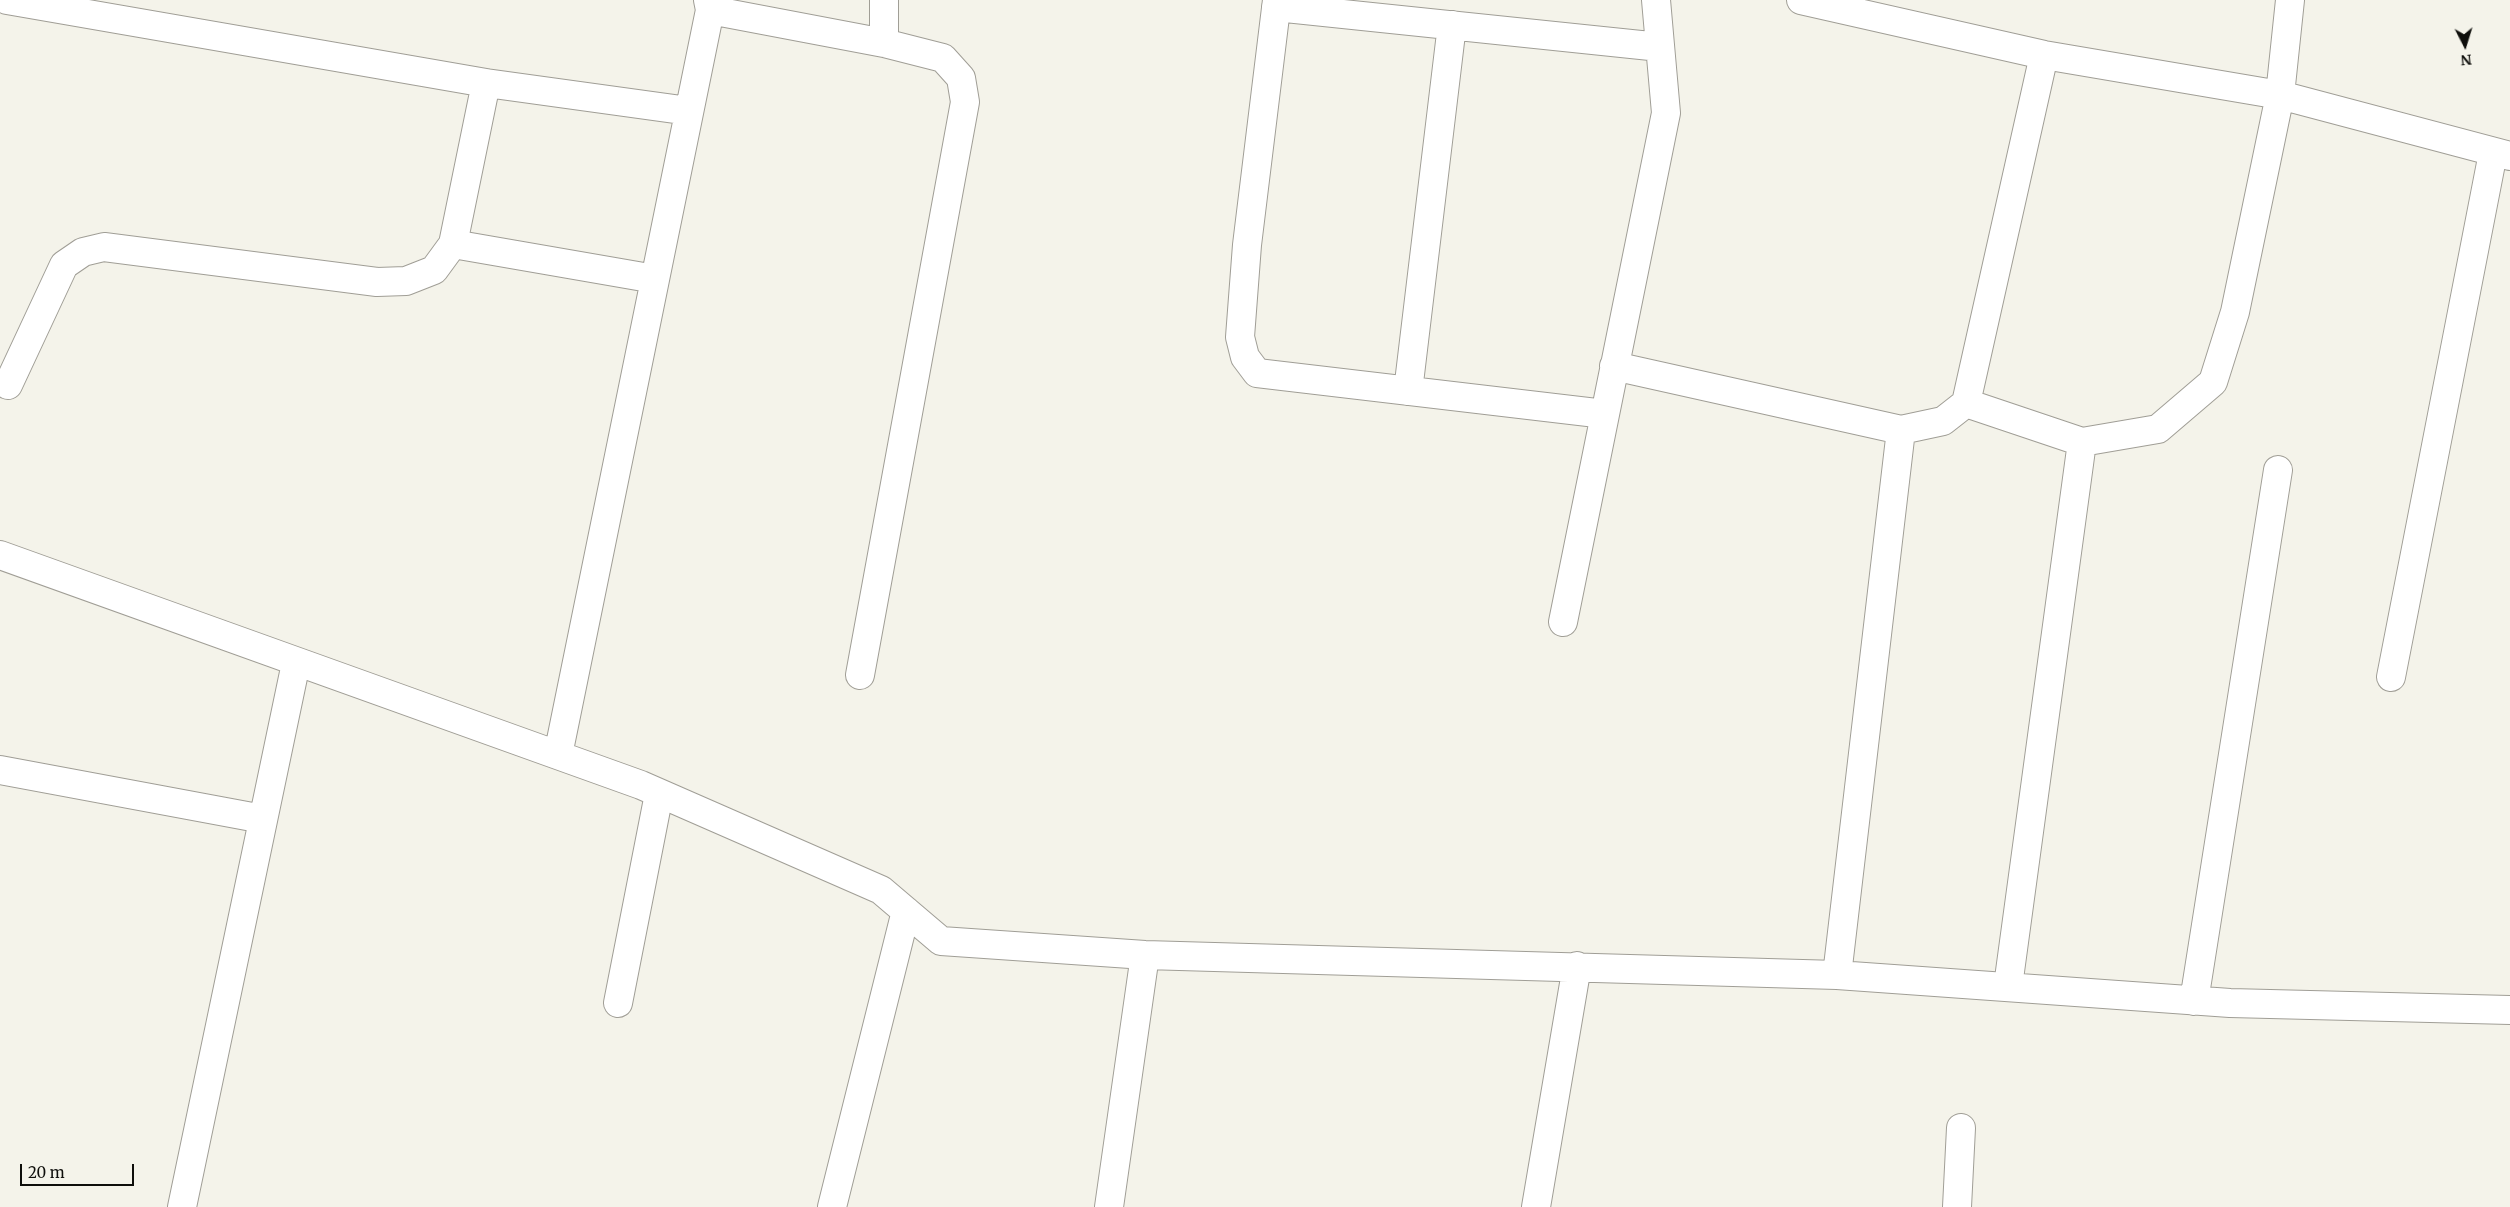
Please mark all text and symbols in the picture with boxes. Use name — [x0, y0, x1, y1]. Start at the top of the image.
north arrow — [2440, 20, 2490, 70]
text: N — [2460, 50, 2473, 69]
scale bar — [22, 1154, 136, 1186]
text: 20 m — [28, 1163, 65, 1182]

